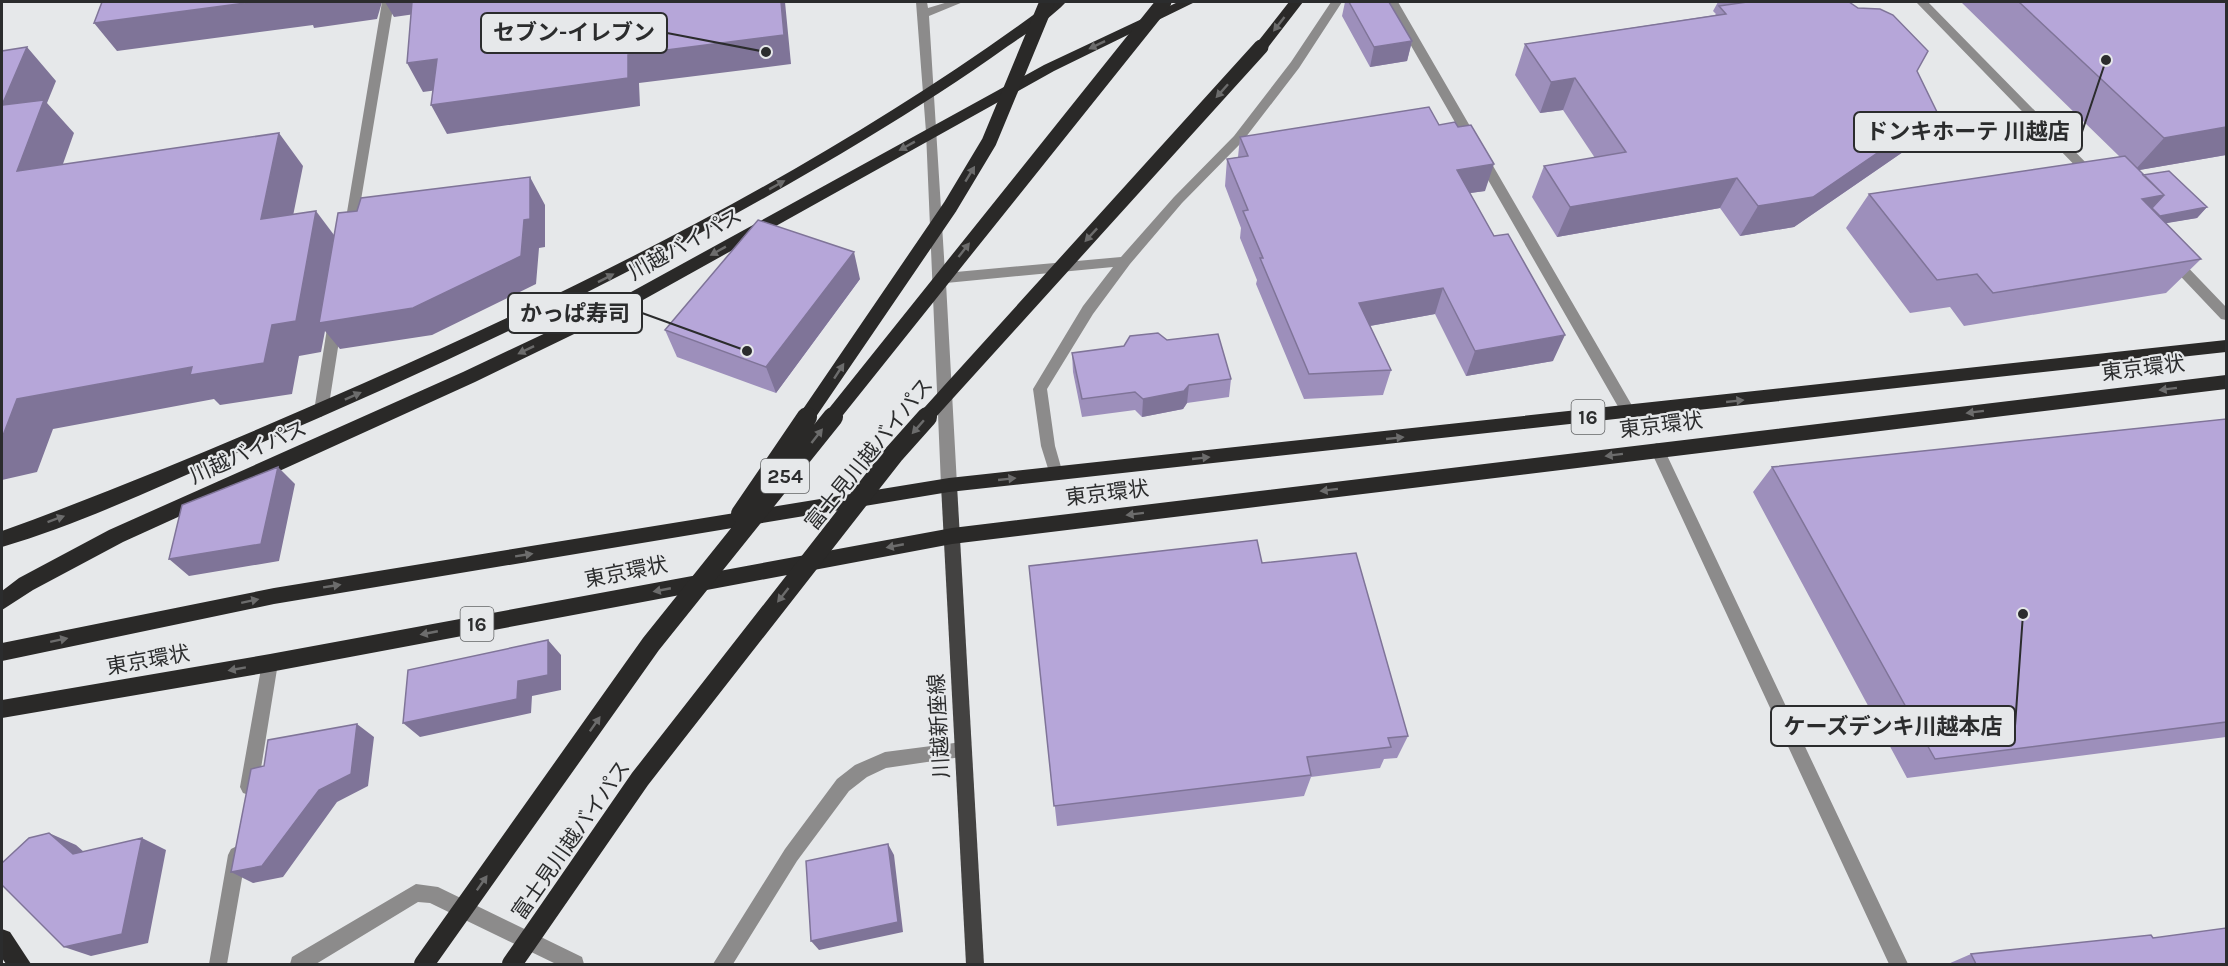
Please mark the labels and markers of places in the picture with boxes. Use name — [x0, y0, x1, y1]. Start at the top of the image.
callout: セブン-イレブン — [481, 13, 667, 53]
callout: ドンキホーテ 川越店 — [1854, 112, 2082, 152]
callout: かっぱ寿司 — [508, 293, 642, 333]
callout: ケーズデンキ川越本店 — [1771, 706, 2015, 746]

